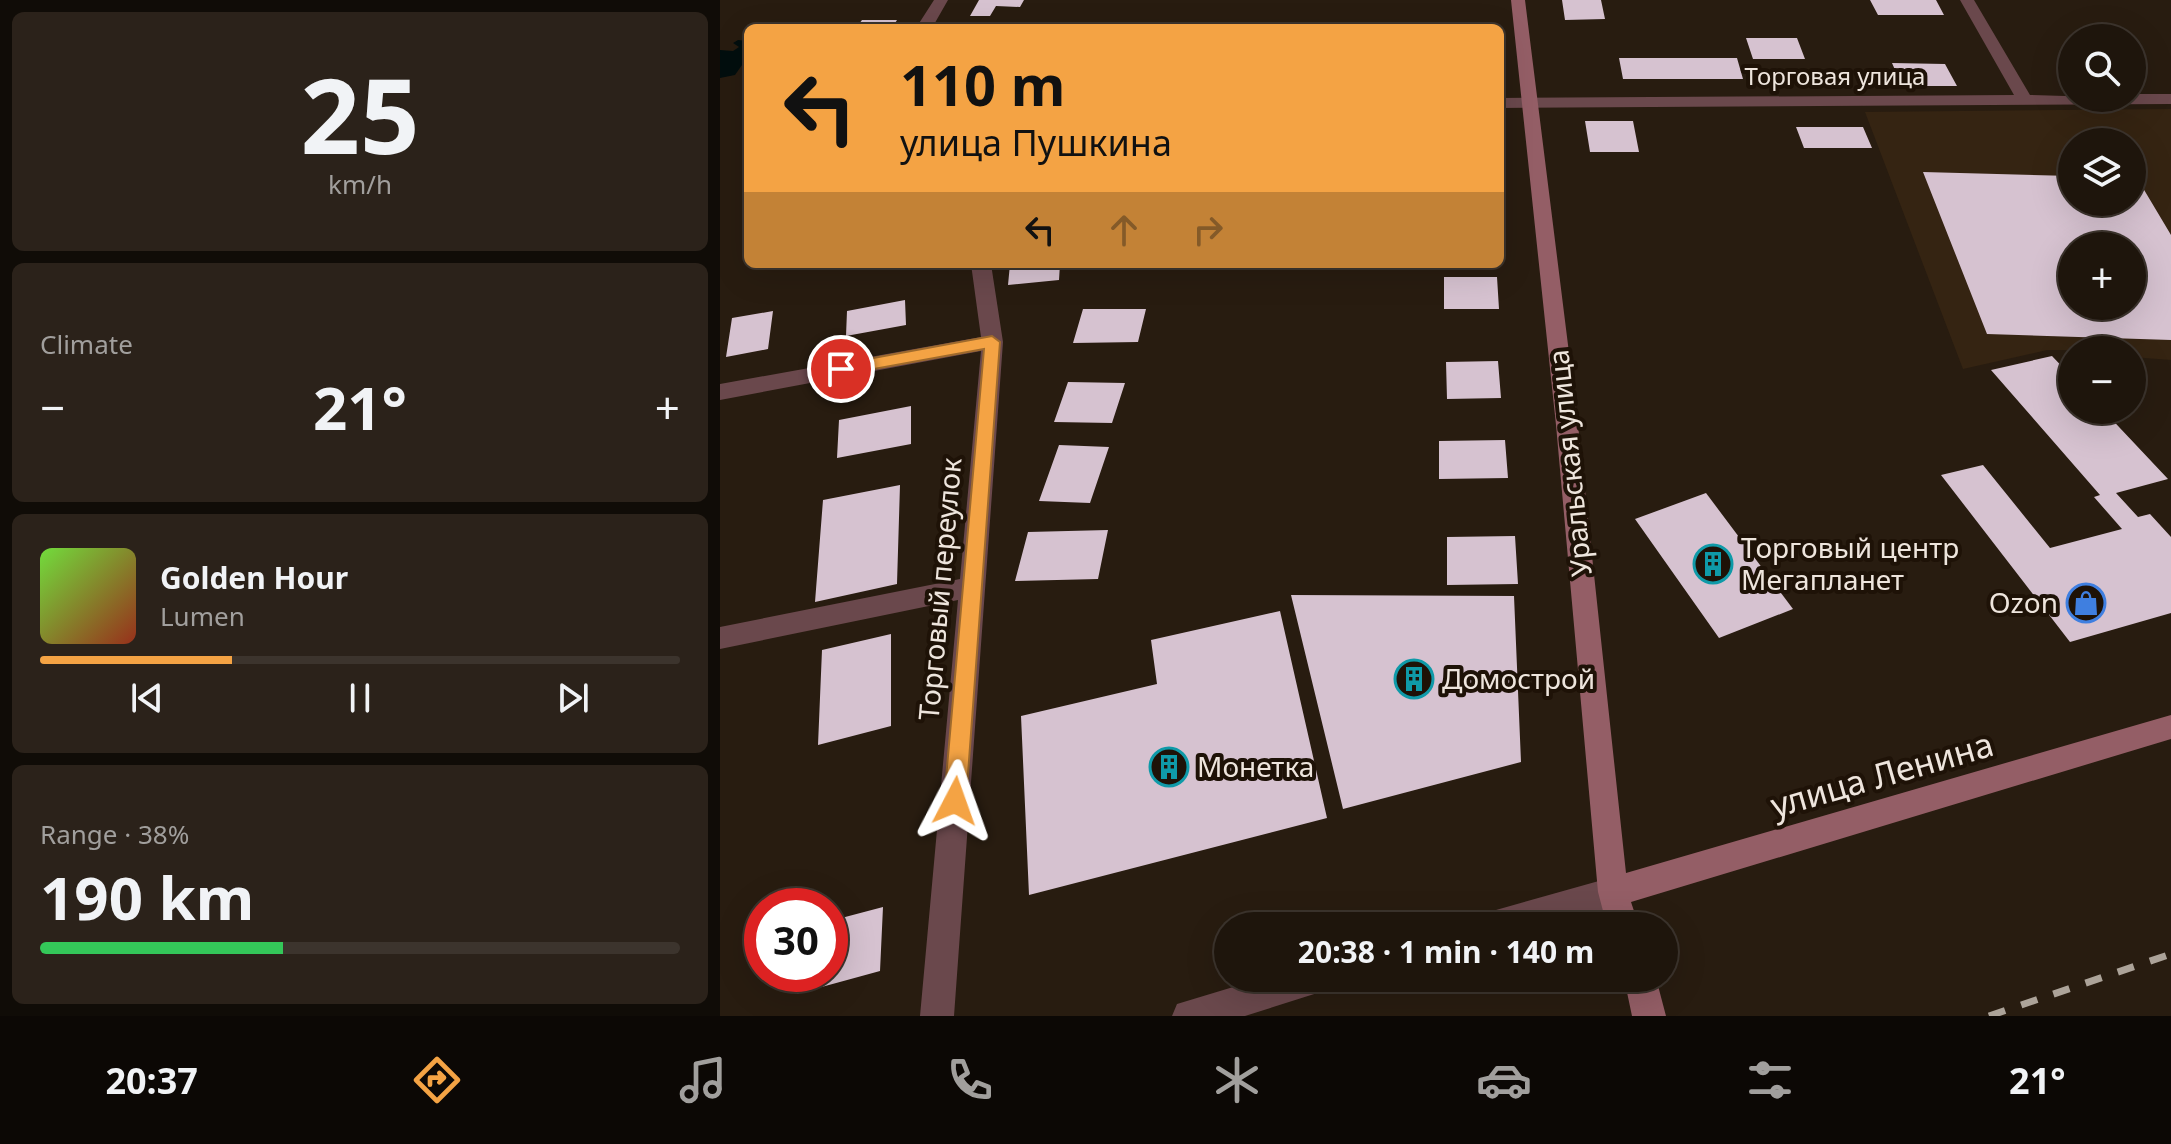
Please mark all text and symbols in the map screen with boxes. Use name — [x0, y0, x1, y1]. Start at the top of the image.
map controls — [2058, 24, 2146, 424]
button: search — [2058, 24, 2146, 112]
text: 25 — [301, 43, 419, 184]
text: 110 m — [900, 46, 1065, 122]
icon: left — [768, 56, 872, 160]
street label: Торговая улица — [1745, 59, 1925, 92]
text: улица Пушкина — [900, 118, 1172, 167]
button: layers — [2058, 128, 2146, 216]
text: km/h — [328, 166, 392, 202]
icon: left — [1018, 208, 1062, 252]
icon: ahead — [1102, 208, 1146, 252]
icon: right — [1186, 208, 1230, 252]
button: + — [2058, 232, 2146, 320]
text: Climate — [40, 326, 133, 362]
pin — [807, 335, 875, 403]
button: − — [2058, 336, 2146, 424]
icon: arrive — [819, 347, 863, 391]
street label: Уральская улица — [1538, 348, 1600, 578]
text: 21° — [313, 366, 407, 448]
text: − — [40, 377, 65, 437]
text: + — [655, 377, 680, 437]
street label: Торговый переулок — [909, 456, 969, 722]
place label: Торговый центр Мегапланет — [1741, 528, 1959, 598]
building icon: Торговый центр Мегапланет — [1692, 543, 1734, 585]
text: Golden Hour — [160, 557, 348, 598]
shop icon: Ozon — [2065, 582, 2107, 624]
place label: Ozon — [1989, 583, 2058, 621]
text: Lumen — [160, 598, 245, 634]
building icon: Домострой — [1393, 658, 1435, 700]
place label: Домострой — [1442, 659, 1595, 697]
icon: previous — [125, 676, 169, 720]
icon: pause — [338, 676, 382, 720]
icon: next — [551, 676, 595, 720]
street label: улица Ленина — [1765, 720, 1998, 828]
building icon: Монетка — [1148, 746, 1190, 788]
place label: Монетка — [1197, 747, 1314, 785]
position arrow — [913, 759, 997, 843]
text: Range · 38% — [40, 816, 189, 852]
text: 190 km — [40, 856, 254, 938]
speed limit sign: 30 — [744, 888, 848, 992]
text: 20:38 · 1 min · 140 m — [1298, 931, 1594, 972]
icon: directions — [409, 1052, 465, 1108]
icon: music — [675, 1052, 731, 1108]
icon: phone — [942, 1052, 998, 1108]
icon: climate — [1209, 1052, 1265, 1108]
icon: car — [1476, 1052, 1532, 1108]
icon: filters — [1742, 1052, 1798, 1108]
text: 20:37 — [105, 1056, 198, 1105]
text: 21° — [2009, 1056, 2066, 1105]

